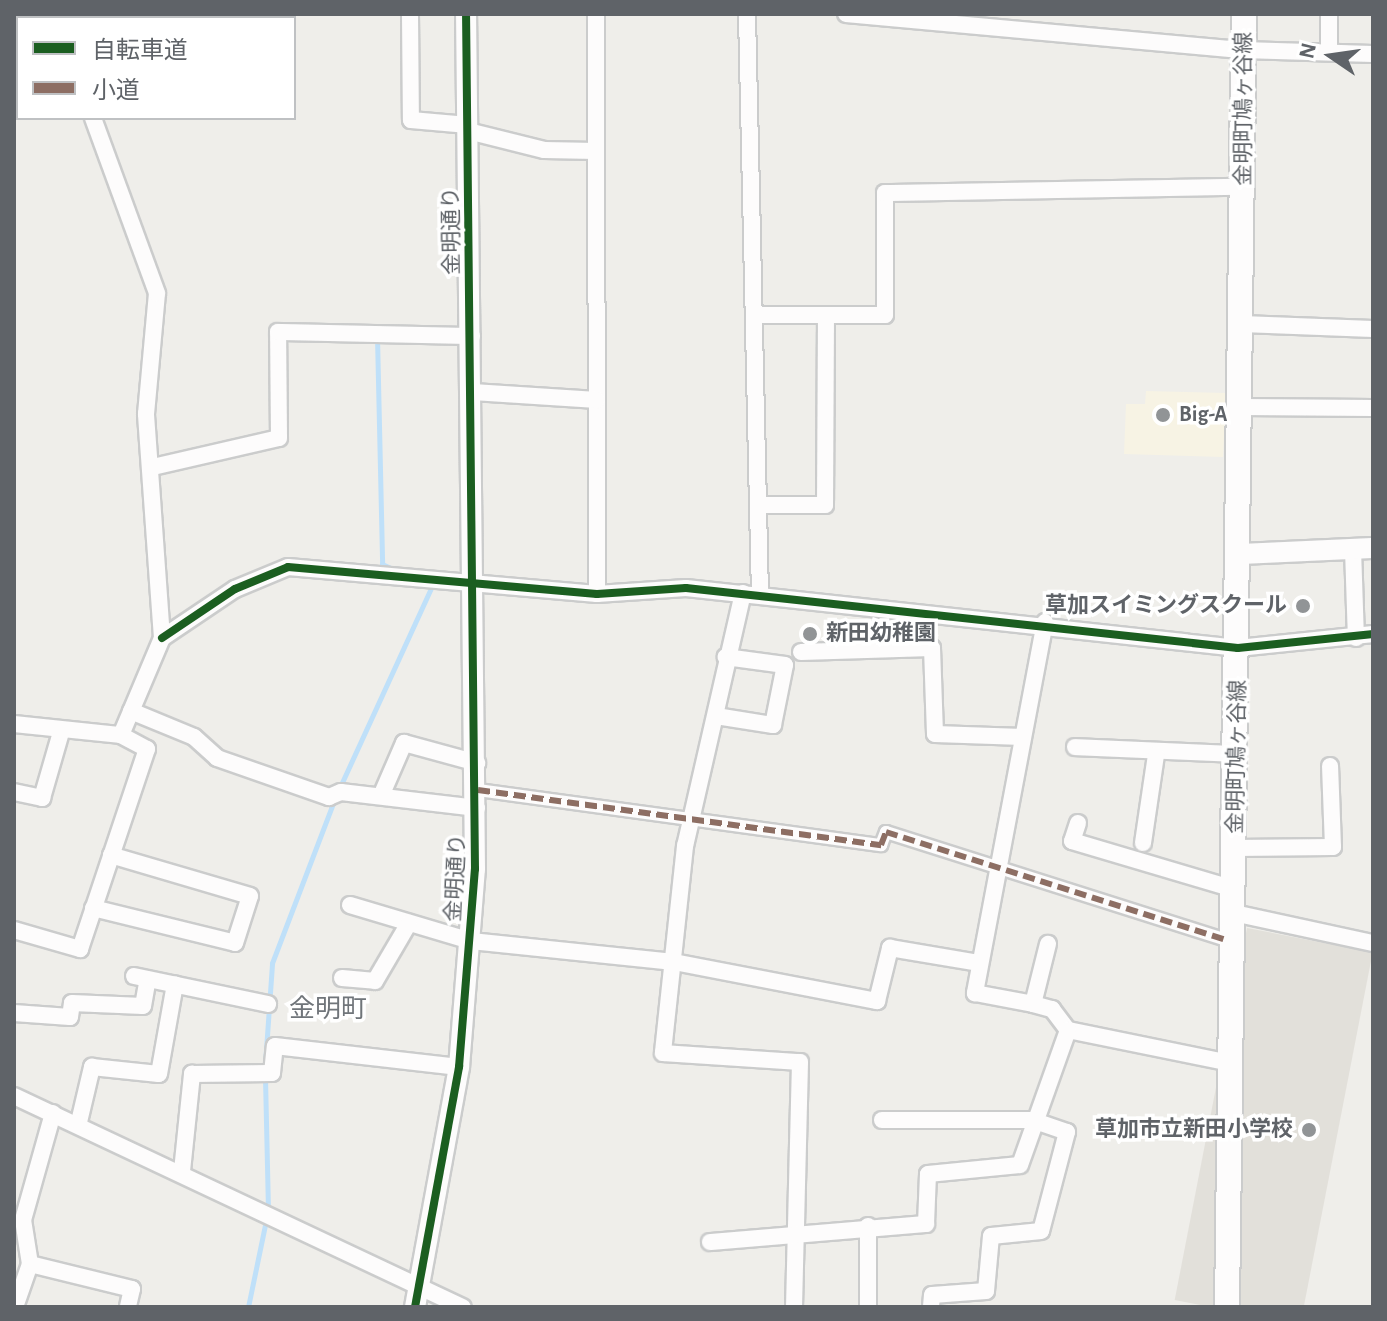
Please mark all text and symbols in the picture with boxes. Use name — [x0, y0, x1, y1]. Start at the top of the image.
legend — [16, 16, 296, 120]
north arrow — [1291, 16, 1371, 96]
street label: 金明町鳩ヶ谷線 — [1231, 32, 1257, 186]
text: 自転車道 — [92, 39, 188, 63]
text: N — [1295, 41, 1320, 61]
text: 小道 — [92, 79, 140, 103]
street label: 金明通り — [438, 187, 466, 275]
place label: Big-A — [1179, 402, 1227, 428]
marker: Big-A — [1154, 406, 1172, 424]
place label: 草加スイミングスクール — [1045, 593, 1287, 619]
marker: 草加スイミングスクール — [1294, 597, 1312, 615]
place label: 新田幼稚園 — [826, 621, 936, 647]
marker: 新田幼稚園 — [801, 625, 819, 643]
street label: 金明町鳩ヶ谷線 — [1222, 680, 1252, 834]
street label: 金明通り — [441, 833, 471, 923]
district label: 金明町 — [289, 994, 367, 1026]
place label: 草加市立新田小学校 — [1095, 1117, 1293, 1143]
marker: 草加市立新田小学校 — [1300, 1121, 1318, 1139]

